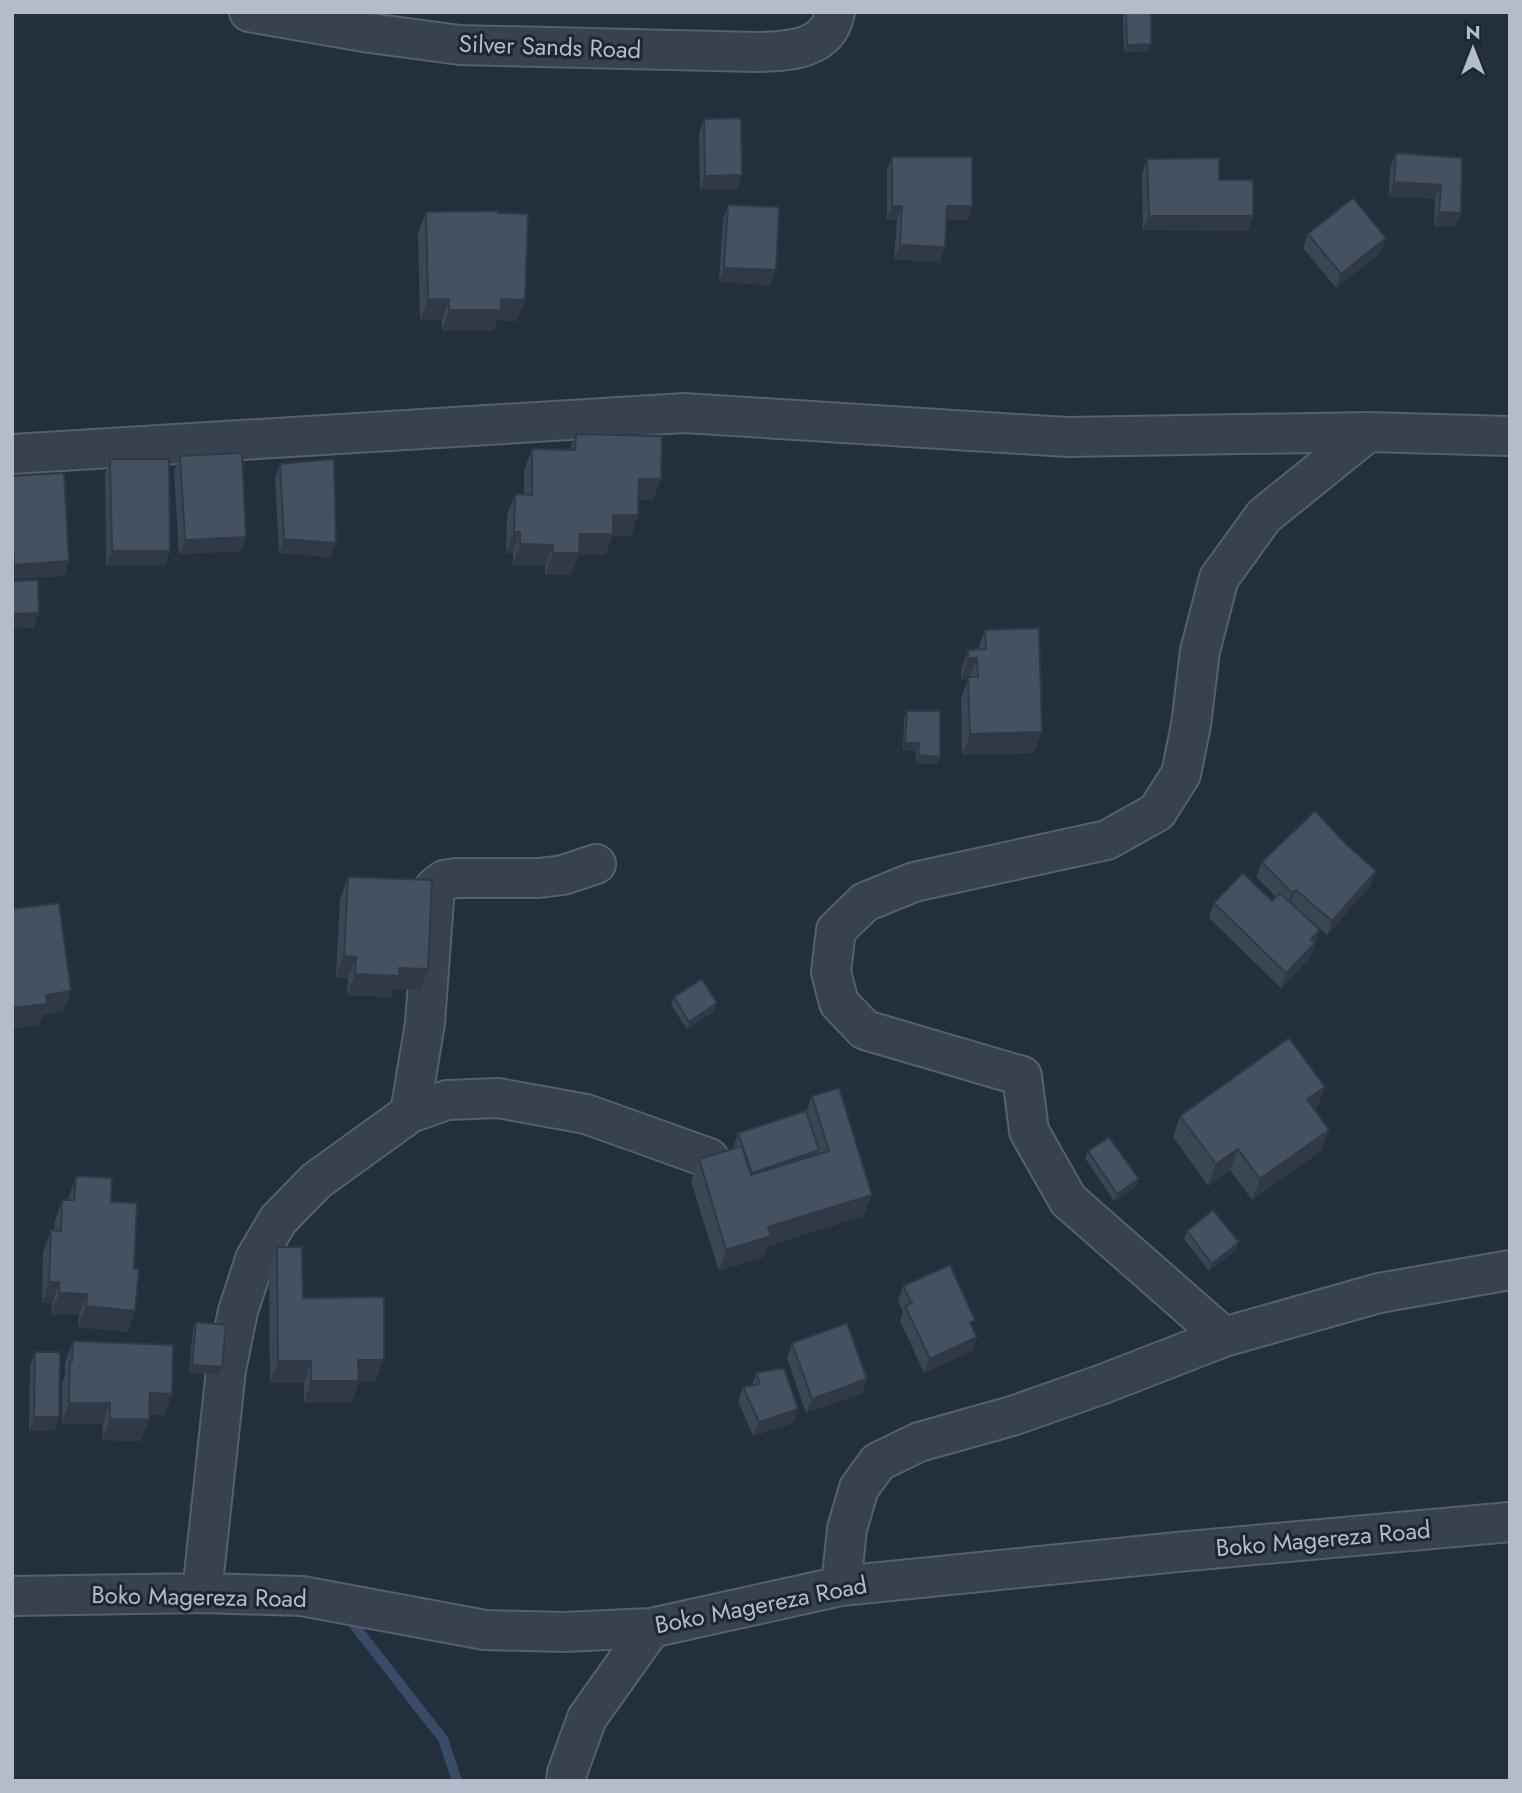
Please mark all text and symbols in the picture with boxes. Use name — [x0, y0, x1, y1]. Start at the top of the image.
north arrow — [1438, 14, 1508, 84]
text: N — [1465, 19, 1481, 46]
street label: Silver Sands Road — [458, 26, 642, 67]
street label: Boko Magereza Road — [1214, 1512, 1432, 1565]
street label: Boko Magereza Road — [652, 1567, 870, 1642]
street label: Boko Magereza Road — [91, 1577, 307, 1616]

